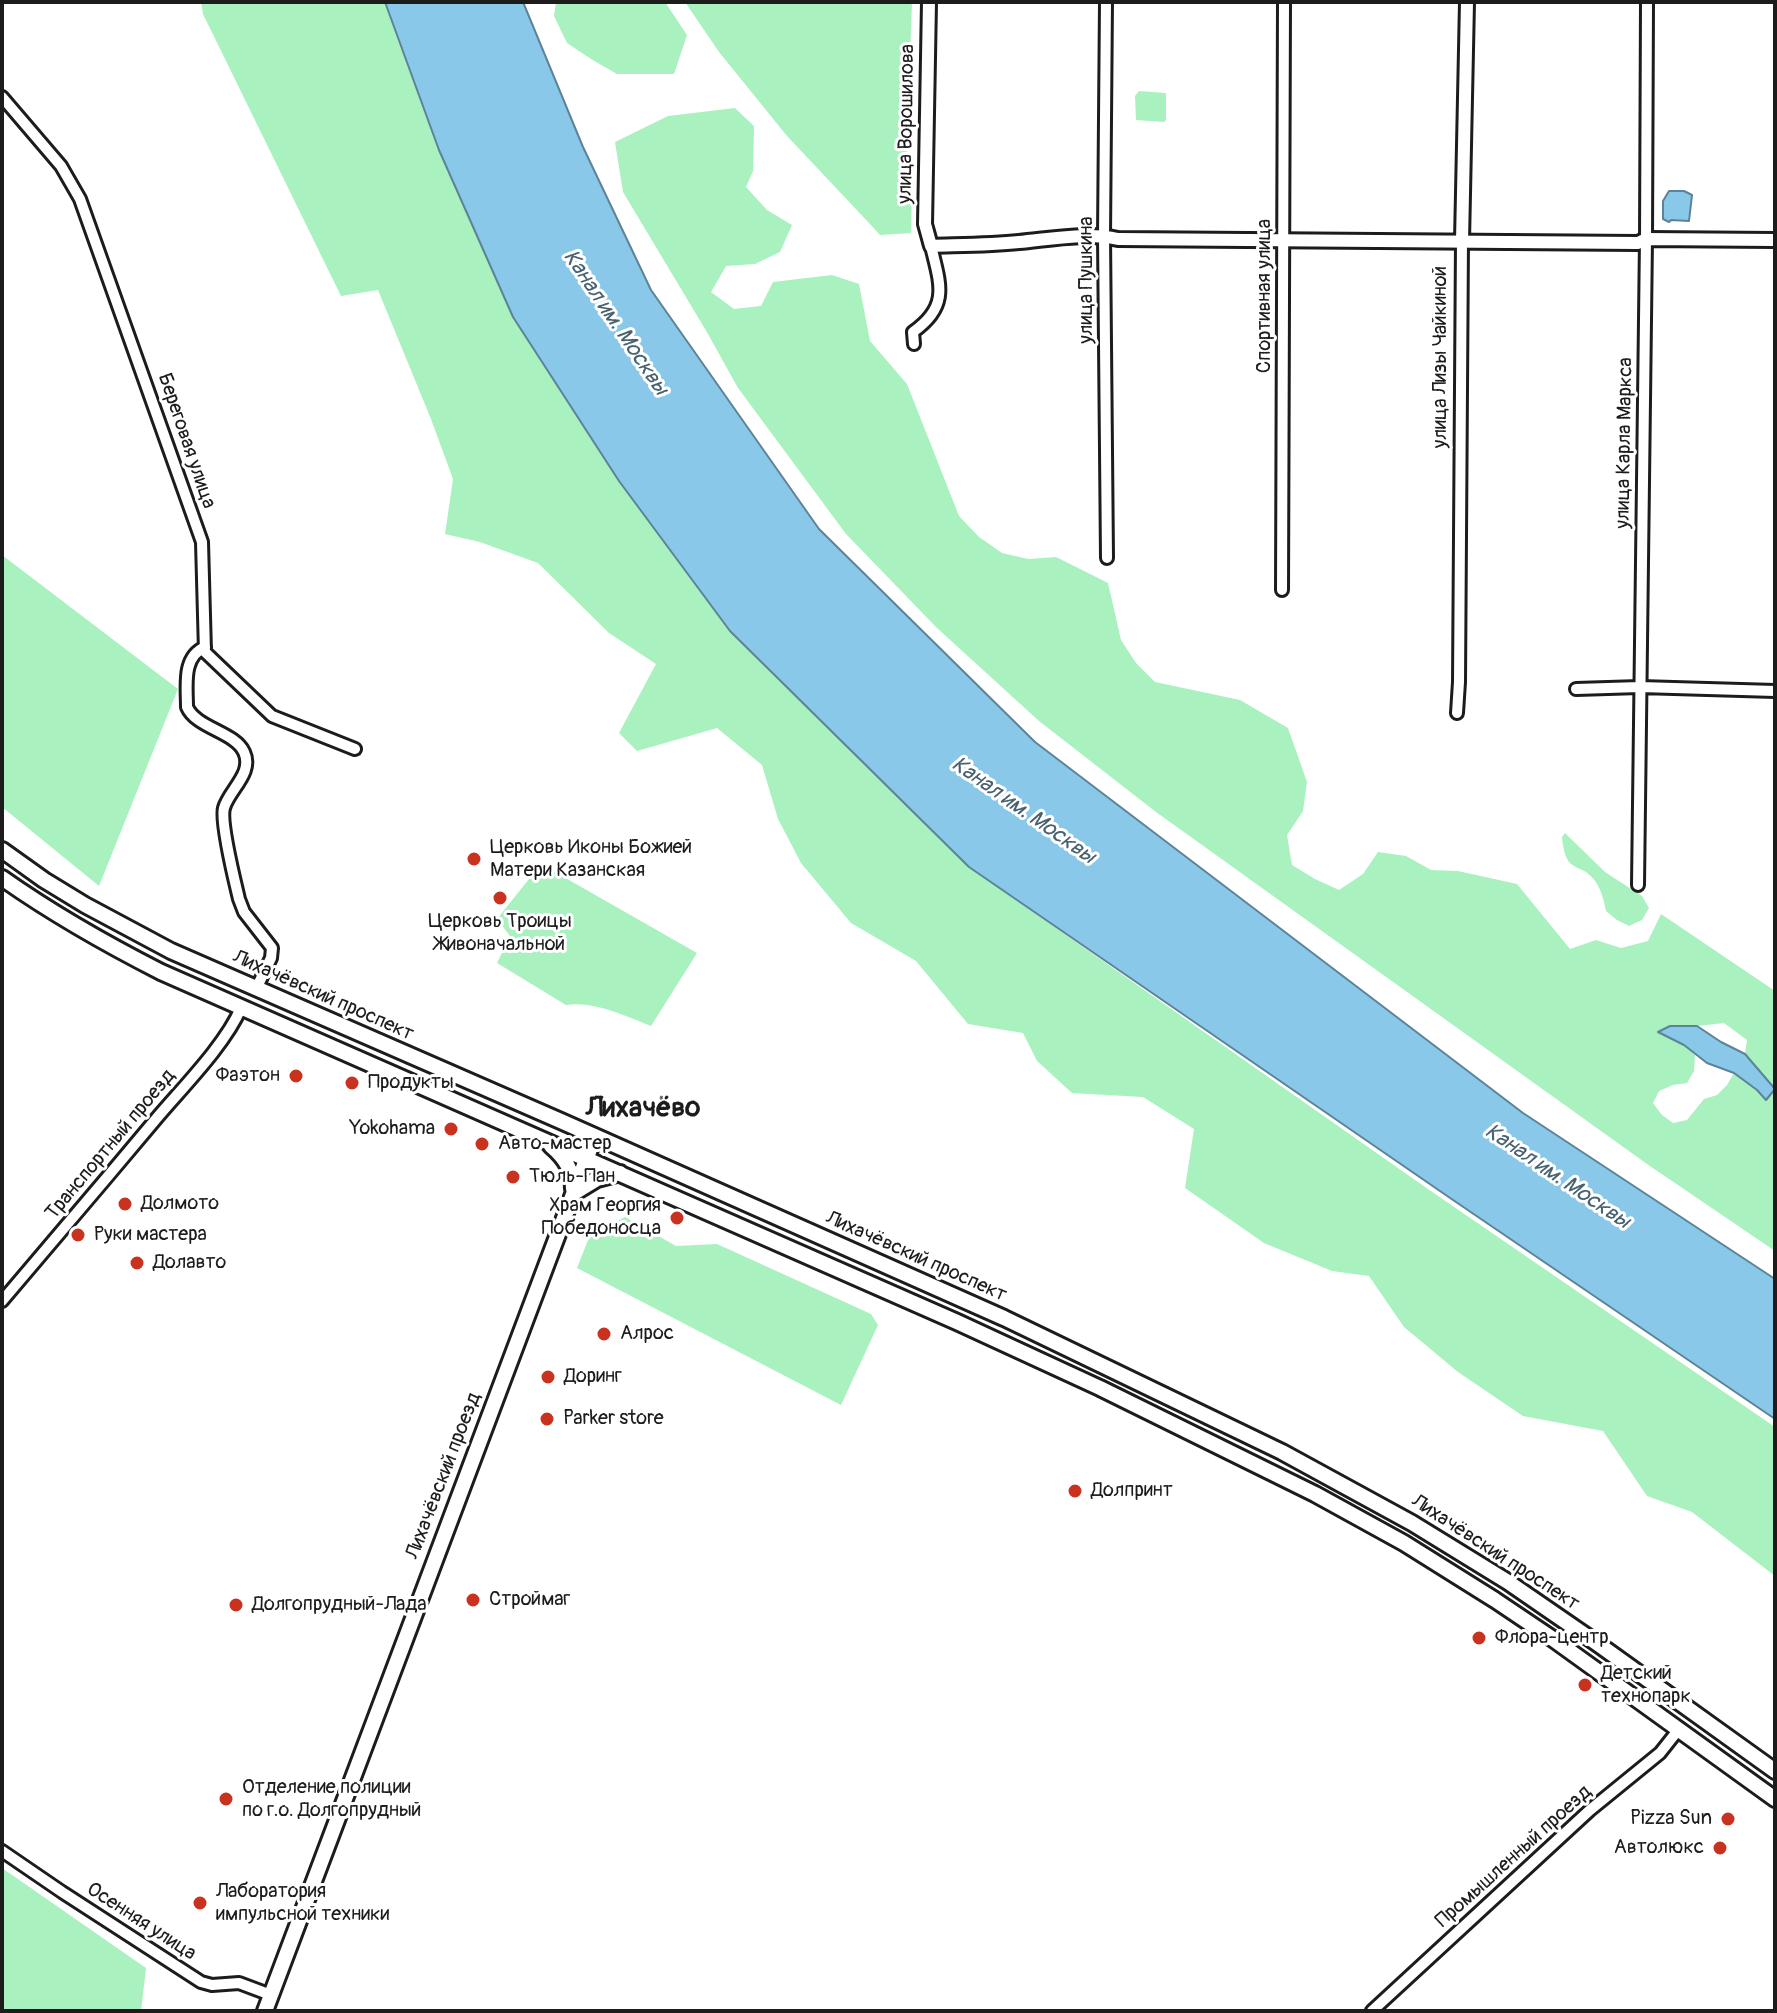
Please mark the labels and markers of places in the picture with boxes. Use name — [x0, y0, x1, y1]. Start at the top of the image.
place label: Церковь Иконы Божией Матери Казанская — [490, 836, 692, 883]
marker: Церковь Иконы Божией Матери Казанская — [465, 850, 483, 868]
marker: Церковь Троицы Живоначальной — [491, 889, 509, 907]
place label: Церковь Троицы Живоначальной — [428, 910, 572, 957]
place label: Фаэтон — [216, 1064, 280, 1088]
marker: Фаэтон — [287, 1067, 305, 1085]
place label: Продукты — [368, 1071, 454, 1095]
marker: Продукты — [343, 1074, 361, 1092]
place label: Yokohama — [350, 1117, 435, 1141]
marker: Yokohama — [442, 1120, 460, 1138]
place label: Авто-мастер — [498, 1132, 612, 1156]
marker: Авто-мастер — [473, 1135, 491, 1153]
place label: Тюль-Пан — [529, 1165, 615, 1189]
marker: Тюль-Пан — [504, 1168, 522, 1186]
place label: Долмото — [141, 1192, 219, 1216]
place label: Храм Георгия Победоносца — [541, 1194, 661, 1241]
marker: Долмото — [116, 1195, 134, 1213]
marker: Храм Георгия Победоносца — [668, 1209, 686, 1227]
place label: Руки мастера — [94, 1223, 207, 1247]
marker: Руки мастера — [69, 1226, 87, 1244]
place label: Долавто — [153, 1251, 226, 1275]
marker: Долавто — [128, 1254, 146, 1272]
place label: Алрос — [620, 1322, 674, 1346]
marker: Алрос — [595, 1325, 613, 1343]
place label: Доринг — [564, 1365, 622, 1389]
marker: Доринг — [539, 1368, 557, 1386]
place label: Parker store — [563, 1407, 664, 1431]
marker: Parker store — [538, 1410, 556, 1428]
place label: Долпринт — [1091, 1479, 1173, 1503]
marker: Долпринт — [1066, 1482, 1084, 1500]
place label: Строймаг — [489, 1588, 570, 1612]
marker: Строймаг — [464, 1591, 482, 1609]
place label: Долгопрудный-Лада — [252, 1593, 427, 1617]
marker: Долгопрудный-Лада — [227, 1596, 245, 1614]
place label: Флора-центр — [1495, 1626, 1609, 1650]
marker: Флора-центр — [1470, 1629, 1488, 1647]
place label: Детский технопарк — [1601, 1662, 1691, 1709]
marker: Детский технопарк — [1576, 1676, 1594, 1694]
place label: Отделение полиции по г.о. Долгопрудный — [242, 1776, 421, 1823]
marker: Отделение полиции по г.о. Долгопрудный — [217, 1790, 235, 1808]
place label: Pizza Sun — [1630, 1807, 1712, 1831]
marker: Pizza Sun — [1719, 1810, 1737, 1828]
place label: Автолюкс — [1614, 1836, 1704, 1860]
marker: Автолюкс — [1711, 1839, 1729, 1857]
place label: Лаборатория импульсной техники — [216, 1880, 389, 1927]
marker: Лаборатория импульсной техники — [191, 1894, 209, 1912]

